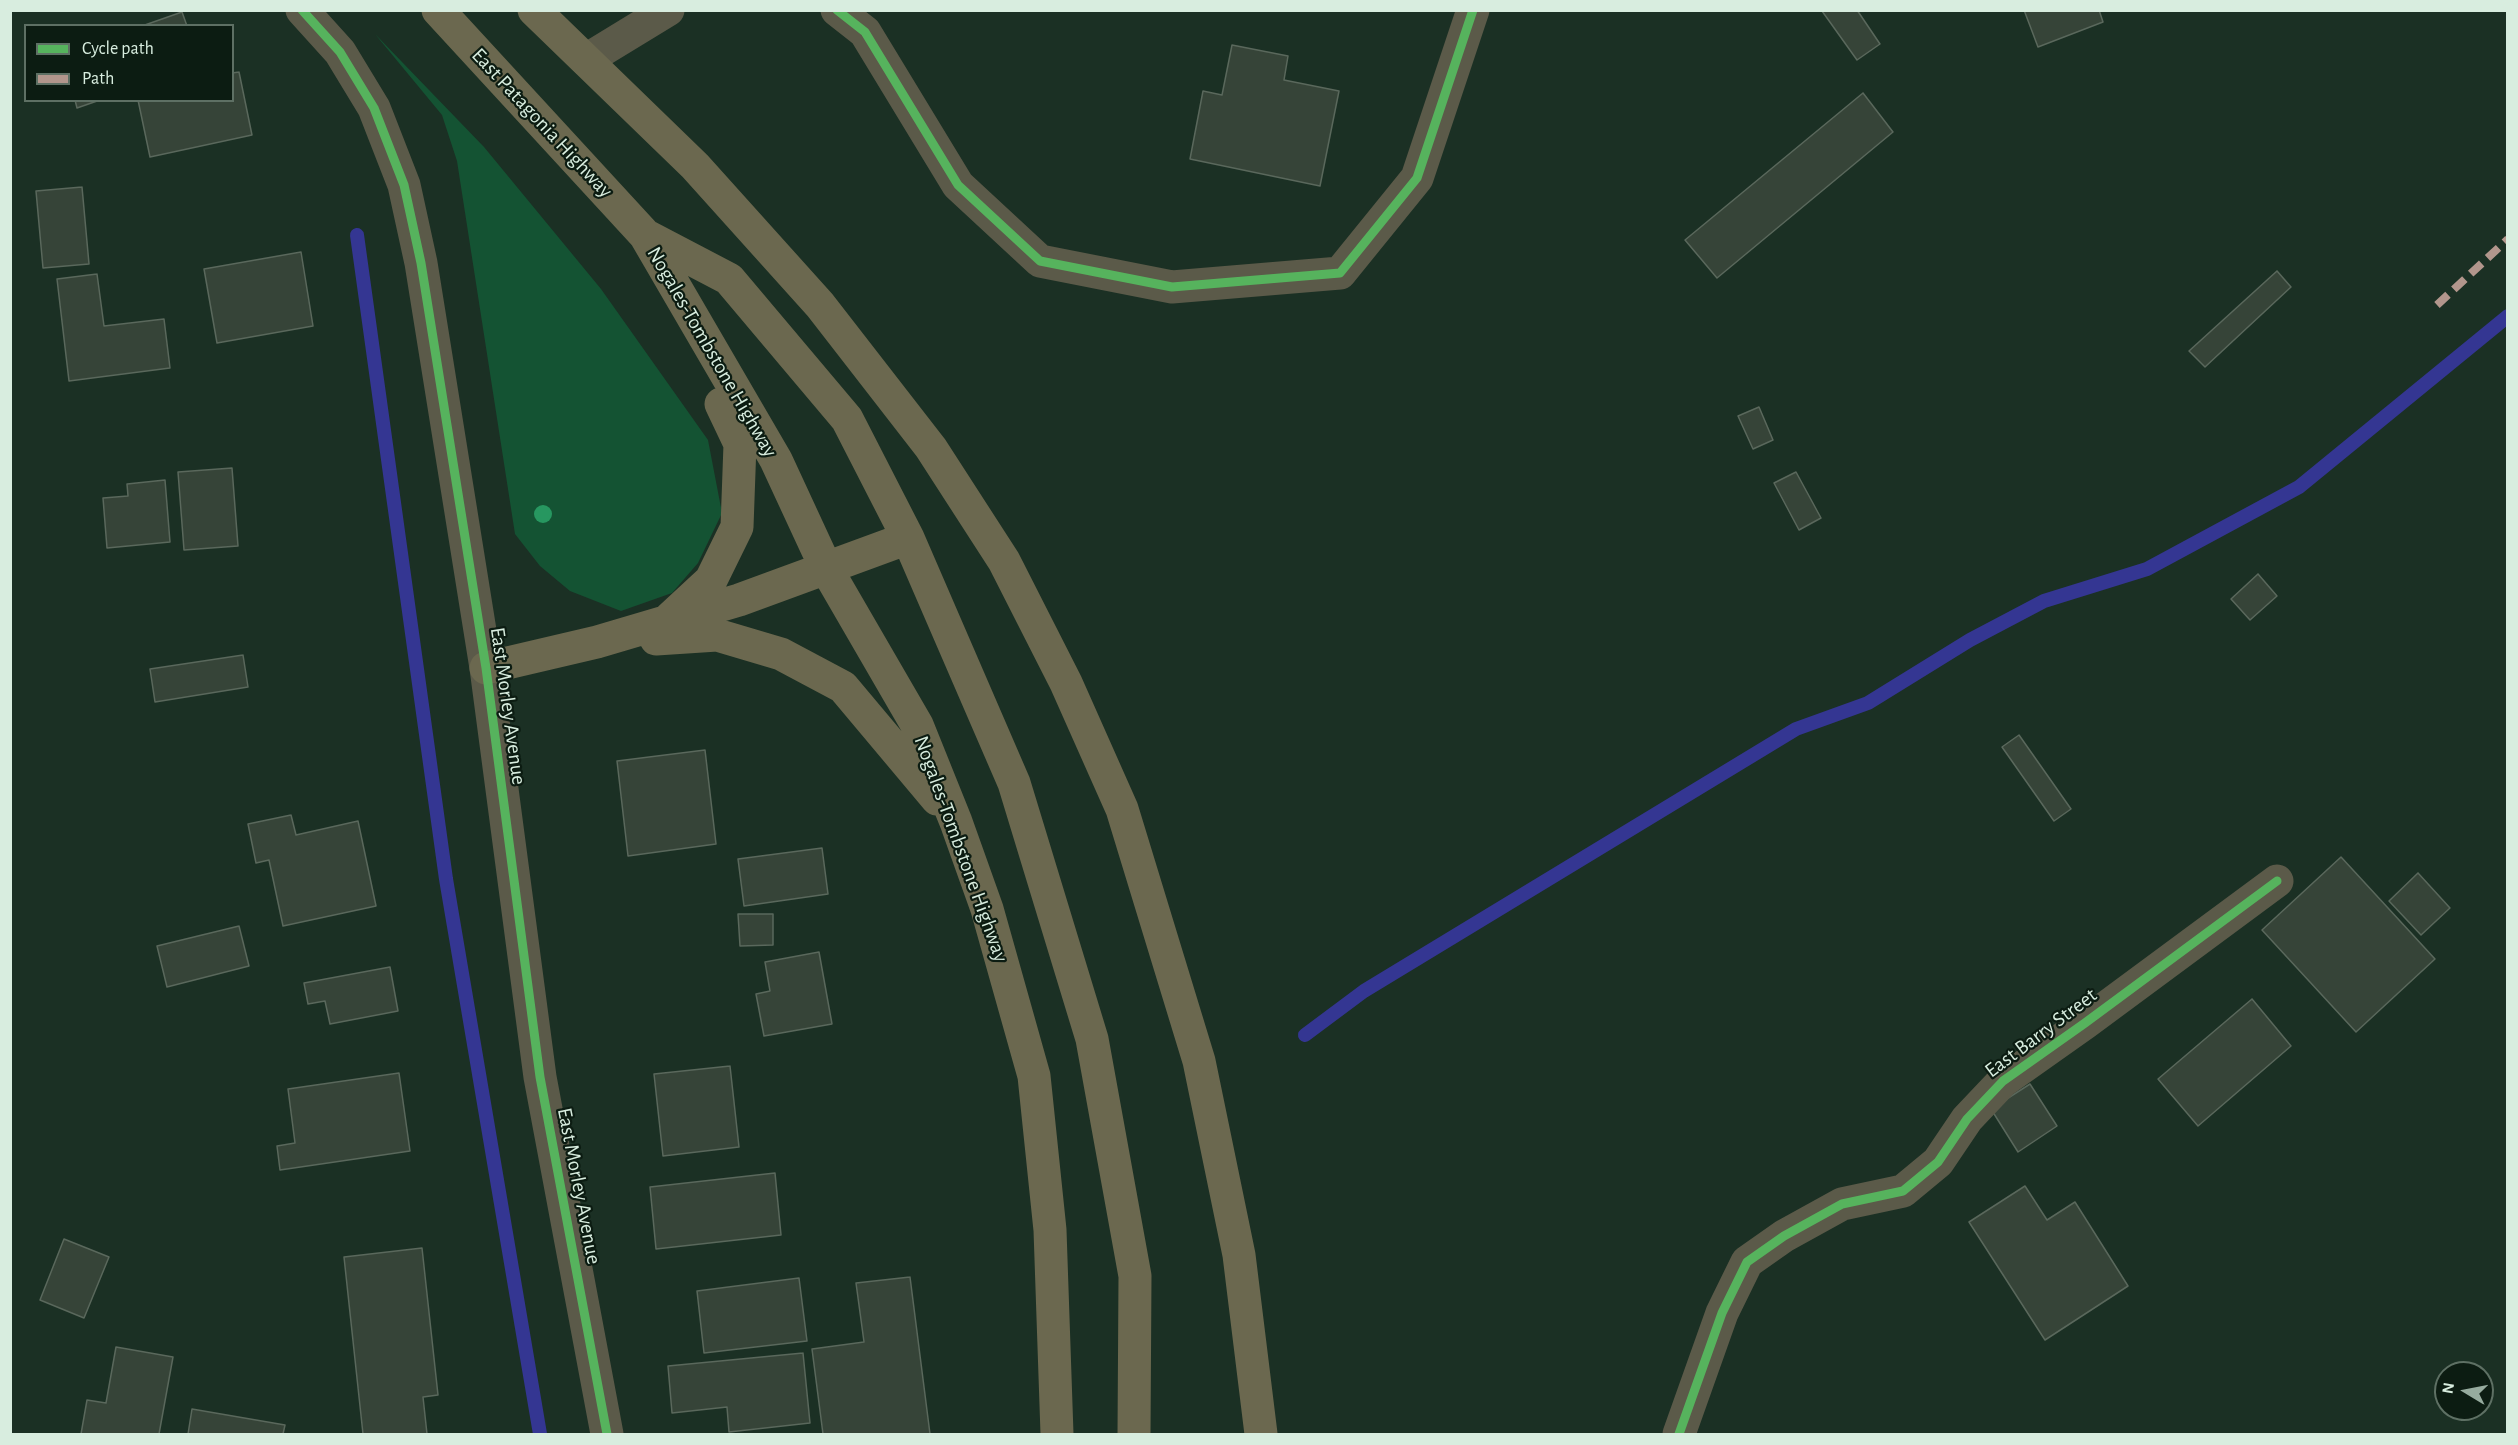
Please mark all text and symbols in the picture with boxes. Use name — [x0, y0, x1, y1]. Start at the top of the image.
legend — [24, 24, 234, 102]
text: Cycle path — [82, 40, 154, 58]
street label: East Patagonia Highway — [466, 43, 618, 203]
text: Path — [82, 70, 114, 88]
street label: Nogales-Tombstone Highway — [641, 242, 783, 462]
street label: East Morley Avenue — [484, 626, 532, 786]
street label: Nogales-Tombstone Highway — [908, 733, 1014, 965]
street label: East Barry Street — [1980, 983, 2102, 1083]
street label: East Morley Avenue — [551, 1106, 607, 1266]
north arrow — [2434, 1361, 2494, 1421]
text: N — [2439, 1381, 2457, 1395]

